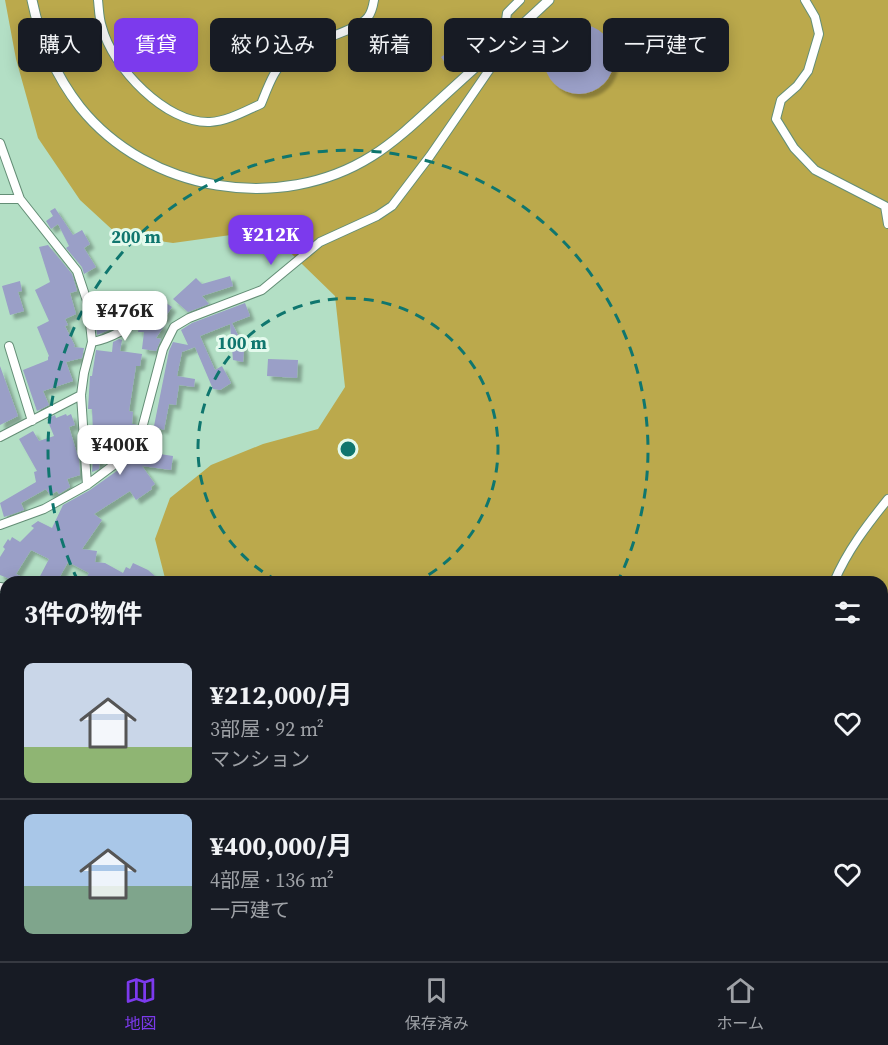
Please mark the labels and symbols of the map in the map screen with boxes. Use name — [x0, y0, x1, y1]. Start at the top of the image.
pin: ¥212K — [229, 215, 313, 266]
text: 200 m — [111, 224, 161, 249]
pin: ¥476K — [83, 291, 167, 342]
text: 100 m — [217, 330, 267, 355]
pin: ¥400K — [78, 425, 162, 476]
centre of rings — [338, 439, 358, 459]

